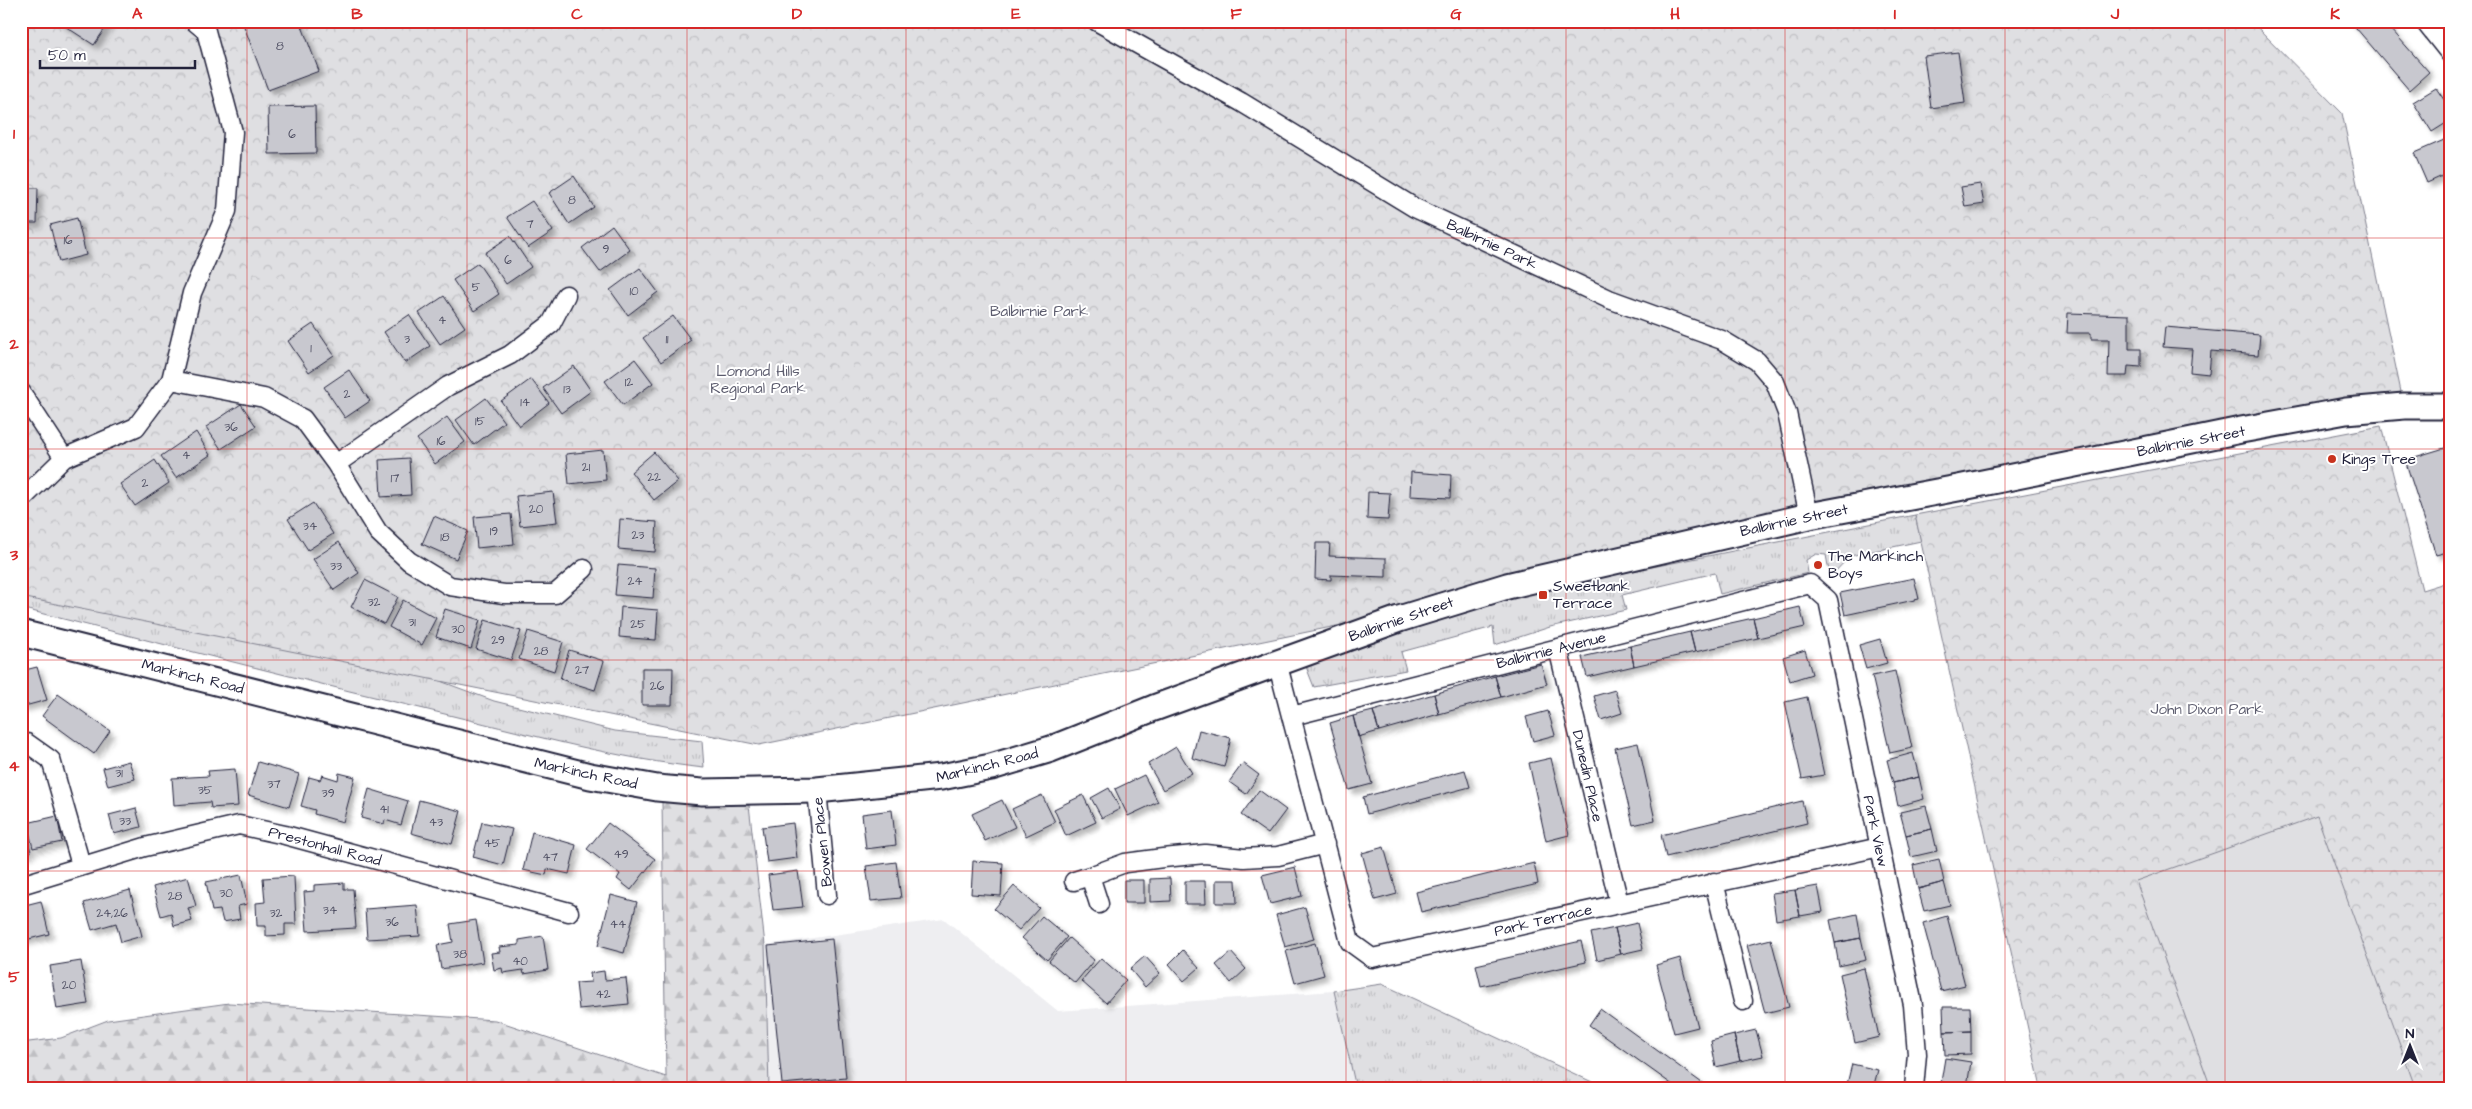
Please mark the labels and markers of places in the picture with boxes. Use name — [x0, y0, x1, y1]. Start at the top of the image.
place label: Kings Tree — [2342, 449, 2416, 471]
marker: Kings Tree — [2326, 453, 2338, 465]
place label: The Markinch Boys — [1828, 546, 1924, 585]
marker: The Markinch Boys — [1812, 559, 1824, 571]
place label: Sweetbank Terrace — [1553, 576, 1630, 614]
marker: Sweetbank Terrace — [1537, 589, 1549, 601]

